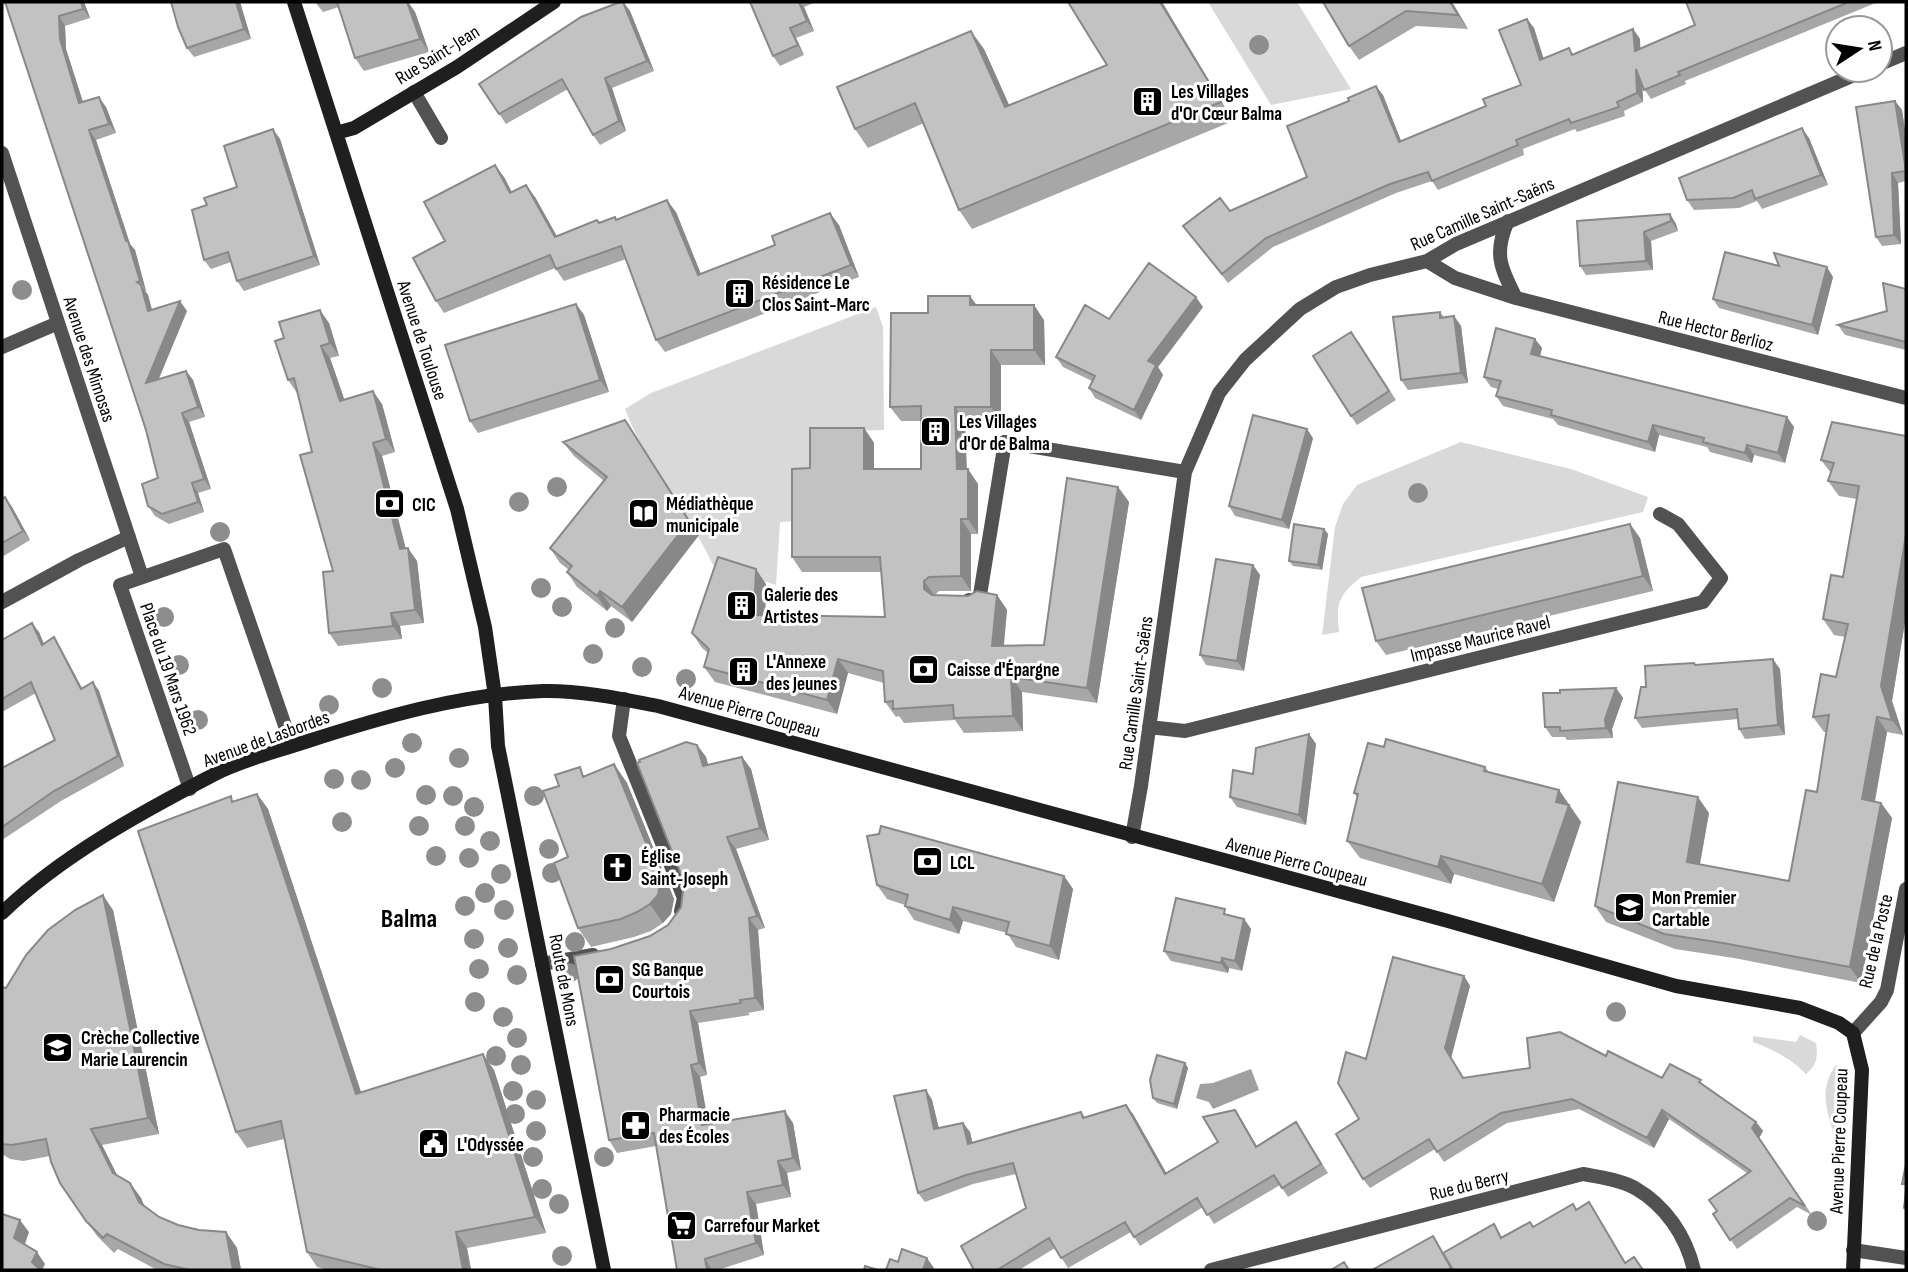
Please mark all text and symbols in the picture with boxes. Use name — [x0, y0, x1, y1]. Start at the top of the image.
north arrow — [1824, 14, 1894, 84]
street label: Rue Saint-Jean — [392, 20, 484, 90]
text: N — [1862, 38, 1886, 53]
place label: Les Villages d'Or Cœur Balma — [1171, 81, 1282, 126]
building icon: Les Villages d'Or Cœur Balma — [1131, 85, 1165, 119]
street label: Rue Camille Saint-Saëns — [1407, 172, 1558, 256]
place label: Résidence Le Clos Saint-Marc — [762, 272, 870, 317]
building icon: Résidence Le Clos Saint-Marc — [722, 276, 756, 310]
street label: Avenue de Toulouse — [391, 277, 452, 403]
street label: Avenue des Mimosas — [57, 293, 120, 425]
street label: Rue Hector Berlioz — [1656, 306, 1776, 357]
place label: Les Villages d'Or de Balma — [959, 411, 1050, 456]
building icon: Les Villages d'Or de Balma — [919, 415, 953, 449]
bank icon: CIC — [372, 487, 406, 521]
place label: Médiathèque municipale — [666, 493, 754, 538]
place label: CIC — [412, 494, 436, 517]
library icon: Médiathèque municipale — [626, 497, 660, 531]
place label: Galerie des Artistes — [763, 584, 838, 629]
building icon: Galerie des Artistes — [724, 588, 758, 622]
street label: Place du 19 Mars 1962 — [134, 600, 201, 739]
street label: Impasse Maurice Ravel — [1408, 611, 1553, 668]
street label: Rue Camille Saint-Saëns — [1114, 615, 1159, 772]
place label: L'Annexe des Jeunes — [766, 651, 837, 696]
bank icon: Caisse d'Épargne — [907, 652, 941, 686]
building icon: L'Annexe des Jeunes — [726, 655, 760, 689]
place label: Caisse d'Épargne — [947, 659, 1060, 682]
street label: Avenue Pierre Coupeau — [675, 681, 823, 744]
street label: Avenue de Lasbordes — [199, 706, 333, 773]
street label: Avenue Pierre Coupeau — [1222, 832, 1370, 892]
bank icon: LCL — [910, 845, 944, 879]
place label: Église Saint-Joseph — [641, 846, 728, 891]
church icon: Église Saint-Joseph — [601, 850, 635, 884]
place label: LCL — [950, 852, 975, 875]
place label: Mon Premier Cartable — [1652, 887, 1737, 932]
school or university icon: Mon Premier Cartable — [1612, 891, 1646, 925]
street label: Rue de la Poste — [1854, 892, 1898, 991]
district label: Balma — [381, 904, 437, 935]
street label: Route de Mons — [543, 932, 584, 1028]
place label: SG Banque Courtois — [632, 959, 704, 1004]
bank icon: SG Banque Courtois — [592, 963, 626, 997]
place label: Crèche Collective Marie Laurencin — [81, 1027, 200, 1072]
school or university icon: Crèche Collective Marie Laurencin — [41, 1031, 75, 1065]
street label: Avenue Pierre Coupeau — [1825, 1068, 1854, 1215]
place label: Pharmacie des Écoles — [659, 1104, 730, 1149]
pharmacy icon: Pharmacie des Écoles — [619, 1108, 653, 1142]
public building icon: L'Odyssée — [417, 1127, 451, 1161]
place label: L'Odyssée — [457, 1134, 524, 1157]
street label: Rue du Berry — [1427, 1164, 1512, 1206]
supermarket icon: Carrefour Market — [664, 1208, 698, 1242]
place label: Carrefour Market — [704, 1215, 820, 1238]

